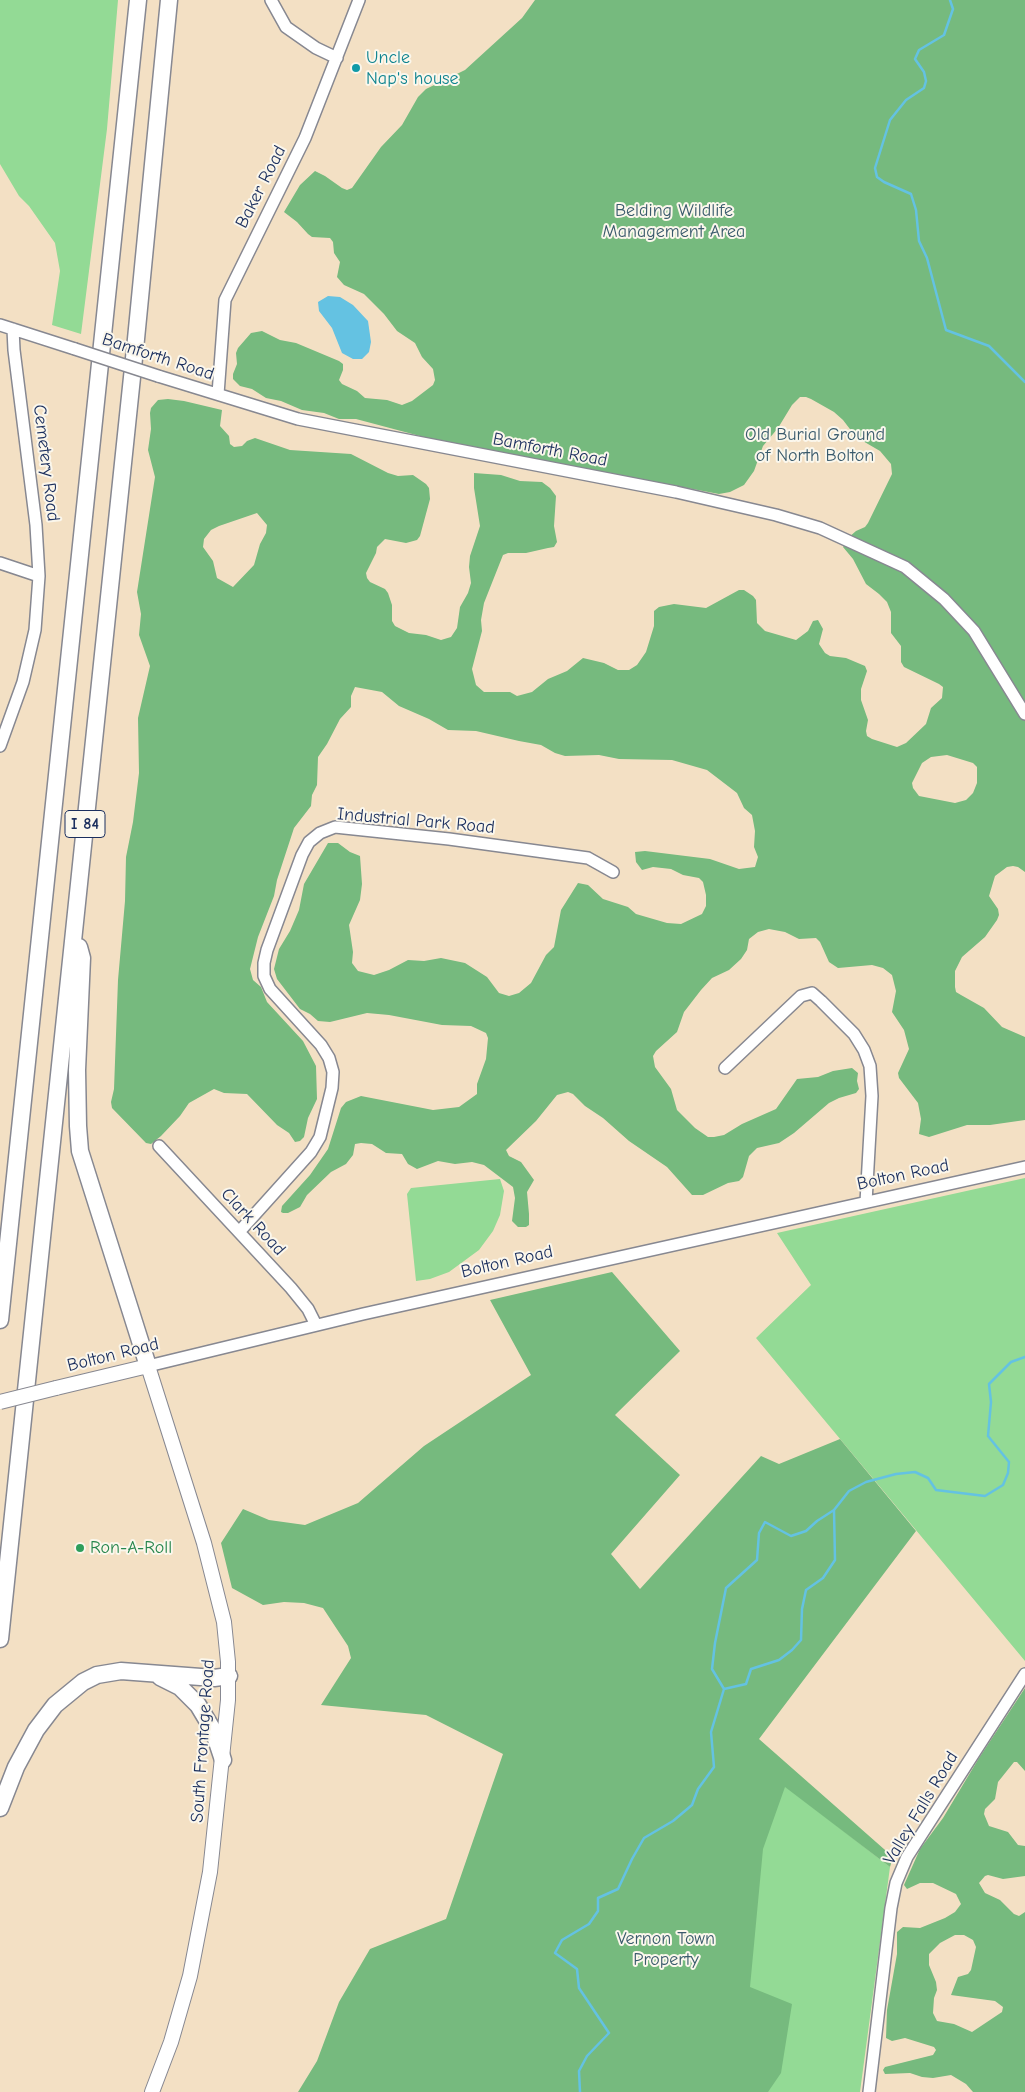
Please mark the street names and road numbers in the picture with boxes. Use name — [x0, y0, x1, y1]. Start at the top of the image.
street label: Baker Road — [231, 142, 291, 232]
street label: Bamforth Road — [99, 329, 217, 385]
street label: Cemetery Road — [28, 403, 64, 523]
street label: Bamforth Road — [491, 428, 609, 472]
street label: Industrial Park Road — [336, 803, 496, 839]
road number: I 84 — [65, 811, 105, 838]
street label: Bolton Road — [855, 1155, 951, 1195]
street label: Clark Road — [216, 1184, 290, 1260]
street label: Bolton Road — [459, 1241, 555, 1283]
street label: Bolton Road — [65, 1333, 161, 1377]
street label: South Frontage Road — [187, 1659, 219, 1823]
street label: Valley Falls Road — [879, 1748, 963, 1868]

